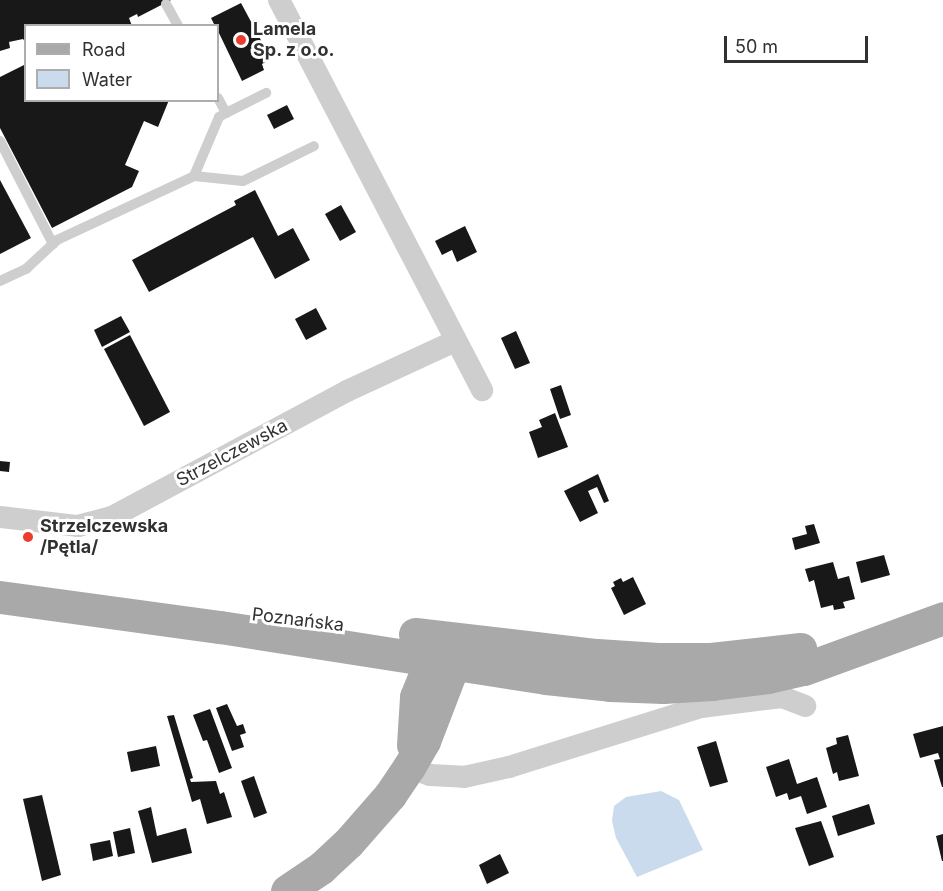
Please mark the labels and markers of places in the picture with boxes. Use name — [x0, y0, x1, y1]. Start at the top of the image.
place label: Lamela Sp. z o.o. — [253, 19, 335, 62]
marker: Lamela Sp. z o.o. — [234, 33, 248, 47]
place label: Strzelczewska /Pętla/ — [40, 516, 168, 558]
marker: Strzelczewska /Pętla/ — [21, 530, 35, 544]

